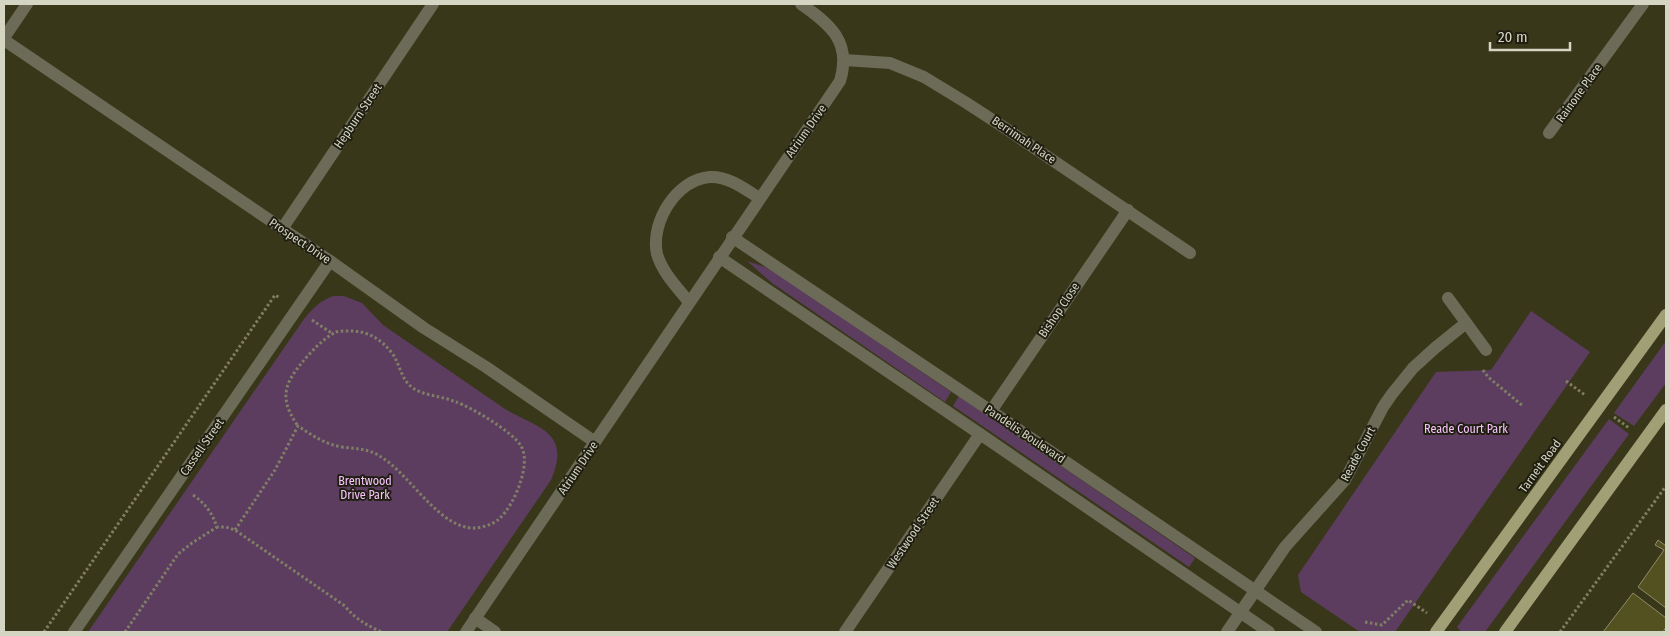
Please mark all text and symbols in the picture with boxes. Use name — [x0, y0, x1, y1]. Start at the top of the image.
scale bar — [1490, 20, 1570, 52]
text: 20 m — [1498, 28, 1528, 46]
street label: Rainone Place — [1553, 61, 1605, 125]
street label: Hepburn Street — [331, 81, 385, 151]
street label: Atrium Drive — [783, 102, 829, 160]
street label: Berrimah Place — [989, 113, 1059, 167]
street label: Prospect Drive — [267, 215, 333, 267]
street label: Bishop Close — [1036, 280, 1082, 340]
street label: Pandelis Boulevard — [982, 402, 1068, 466]
street label: Cassell Street — [177, 416, 227, 478]
park label: Reade Court Park — [1424, 422, 1508, 436]
street label: Reade Court — [1338, 424, 1378, 484]
street label: Tarneit Road — [1516, 437, 1564, 495]
street label: Atrium Drive — [555, 439, 601, 497]
park label: Brentwood Drive Park — [338, 474, 392, 502]
street label: Westwood Street — [884, 495, 942, 571]

